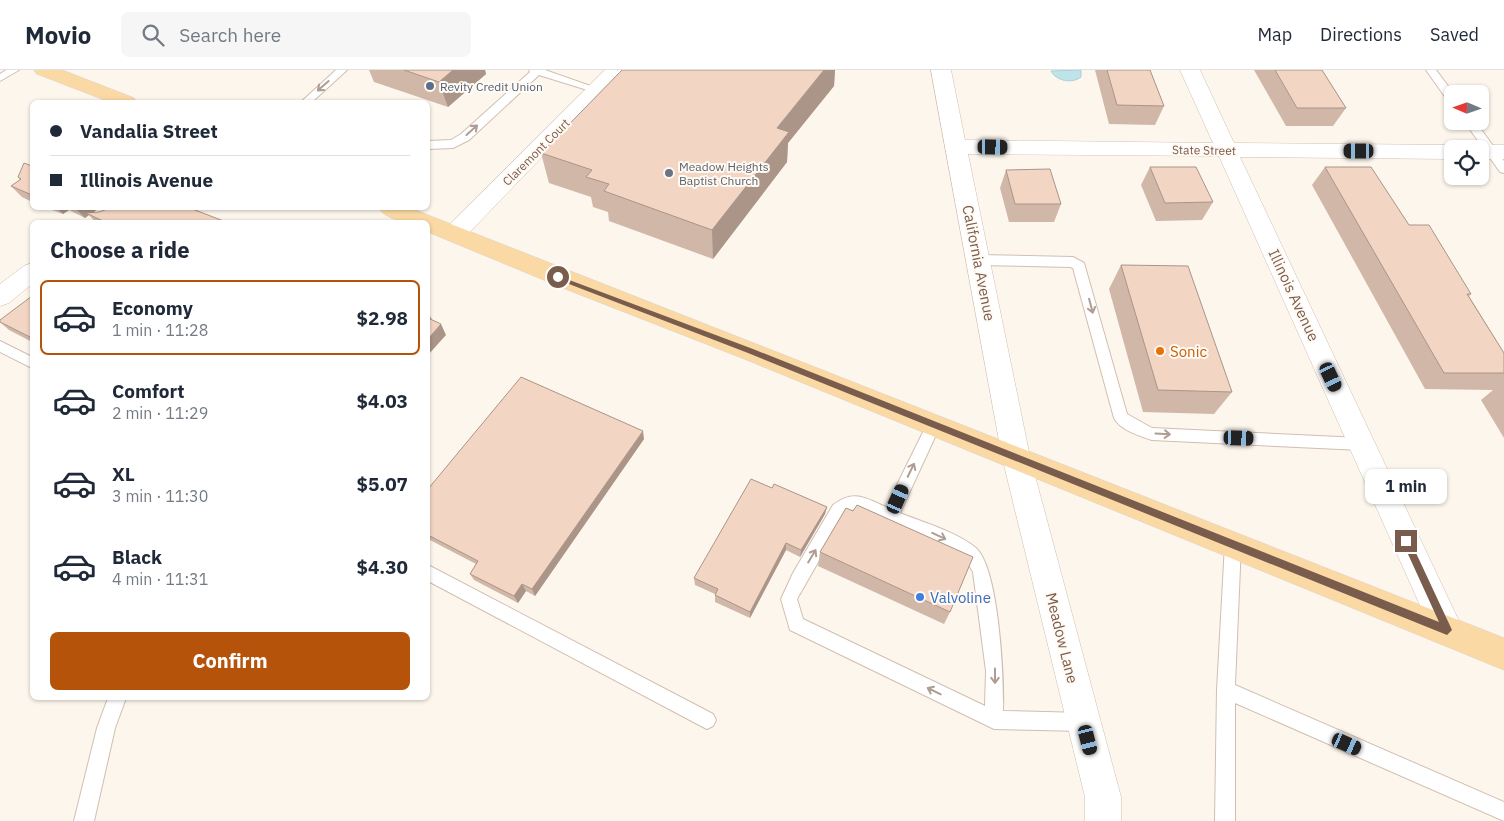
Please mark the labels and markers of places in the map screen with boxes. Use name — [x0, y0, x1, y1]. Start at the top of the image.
place label: Revity Credit Union — [440, 79, 543, 94]
marker: Revity Credit Union — [424, 80, 436, 92]
place label: Meadow Heights Baptist Church — [679, 159, 769, 188]
marker: Meadow Heights Baptist Church — [663, 167, 675, 179]
place label: Sonic — [1170, 342, 1207, 361]
marker: Sonic — [1154, 345, 1166, 357]
place label: Valvoline — [930, 588, 991, 607]
marker: Valvoline — [914, 591, 926, 603]

